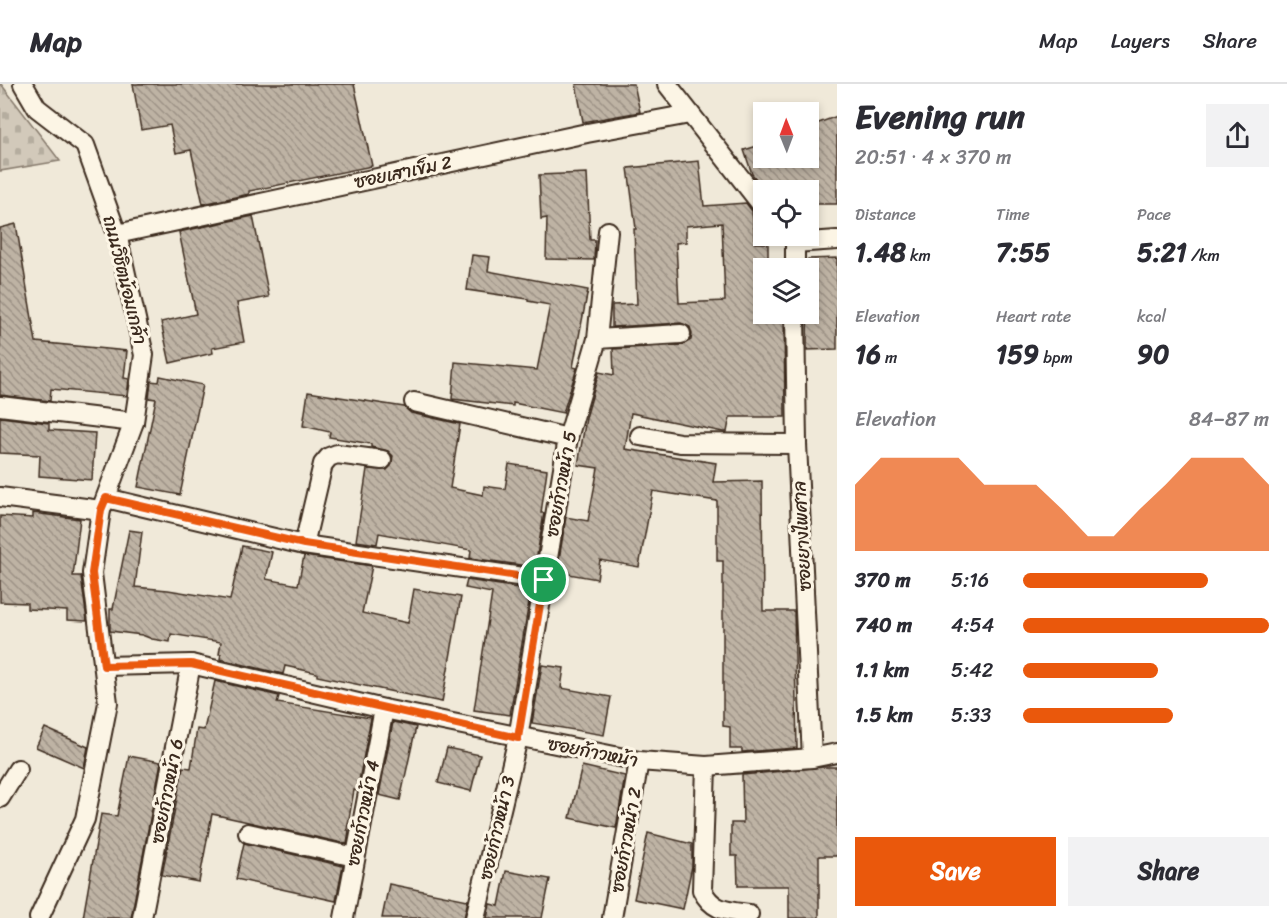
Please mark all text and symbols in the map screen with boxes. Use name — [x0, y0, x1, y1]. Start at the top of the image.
text: Map — [30, 17, 82, 66]
text: Map — [1039, 22, 1078, 60]
text: Layers — [1111, 22, 1170, 60]
text: Share — [1203, 22, 1257, 60]
text: Evening run — [855, 88, 1025, 146]
north arrow — [753, 102, 819, 168]
map controls — [753, 102, 819, 324]
button: share — [1206, 104, 1269, 167]
text: 20:51 · 4 × 370 m — [855, 140, 1011, 175]
street label: ซอยเสาเข็ม 2 — [351, 146, 455, 198]
button: locate — [753, 180, 819, 246]
text: Distance — [855, 200, 916, 229]
text: Time — [996, 200, 1030, 229]
text: Pace — [1137, 200, 1171, 229]
street label: ถนนวิชิตน้อมเกล้า — [93, 212, 157, 348]
text: 1.48 — [855, 229, 906, 275]
text: 7:55 — [996, 229, 1050, 275]
text: 5:21 — [1137, 229, 1187, 275]
text: km — [906, 241, 931, 270]
text: /km — [1187, 241, 1220, 270]
button: layers — [753, 258, 819, 324]
text: Elevation — [855, 302, 920, 331]
text: Heart rate — [996, 302, 1071, 331]
text: kcal — [1137, 302, 1166, 331]
text: 16 — [855, 331, 881, 377]
text: 159 — [996, 331, 1039, 377]
text: 90 — [1137, 331, 1169, 377]
text: m — [881, 343, 897, 372]
text: bpm — [1039, 343, 1073, 372]
text: Elevation — [855, 402, 936, 437]
text: 84–87 m — [1189, 402, 1269, 437]
street label: ซอยก้าวหน้า 5 — [536, 428, 586, 540]
street label: ซอยยางไพศาล — [783, 480, 821, 592]
pin — [518, 554, 569, 605]
icon: arrive — [527, 563, 560, 596]
text: 370 m — [855, 563, 911, 598]
text: 5:16 — [951, 563, 989, 598]
text: 740 m — [855, 608, 912, 643]
text: 4:54 — [951, 608, 994, 643]
text: 1.1 km — [855, 653, 909, 688]
text: 5:42 — [951, 653, 993, 688]
text: 1.5 km — [855, 698, 913, 733]
text: 5:33 — [951, 698, 991, 733]
street label: ซอยก้าวหน้า — [545, 728, 641, 776]
street label: ซอยก้าวหน้า 6 — [141, 736, 193, 846]
street label: ซอยก้าวหน้า 4 — [337, 757, 389, 869]
street label: ซอยก้าวหน้า 3 — [469, 773, 525, 883]
street label: ซอยก้าวหน้า 2 — [601, 785, 651, 895]
button: Save — [855, 837, 1056, 906]
button: Share — [1068, 837, 1269, 906]

